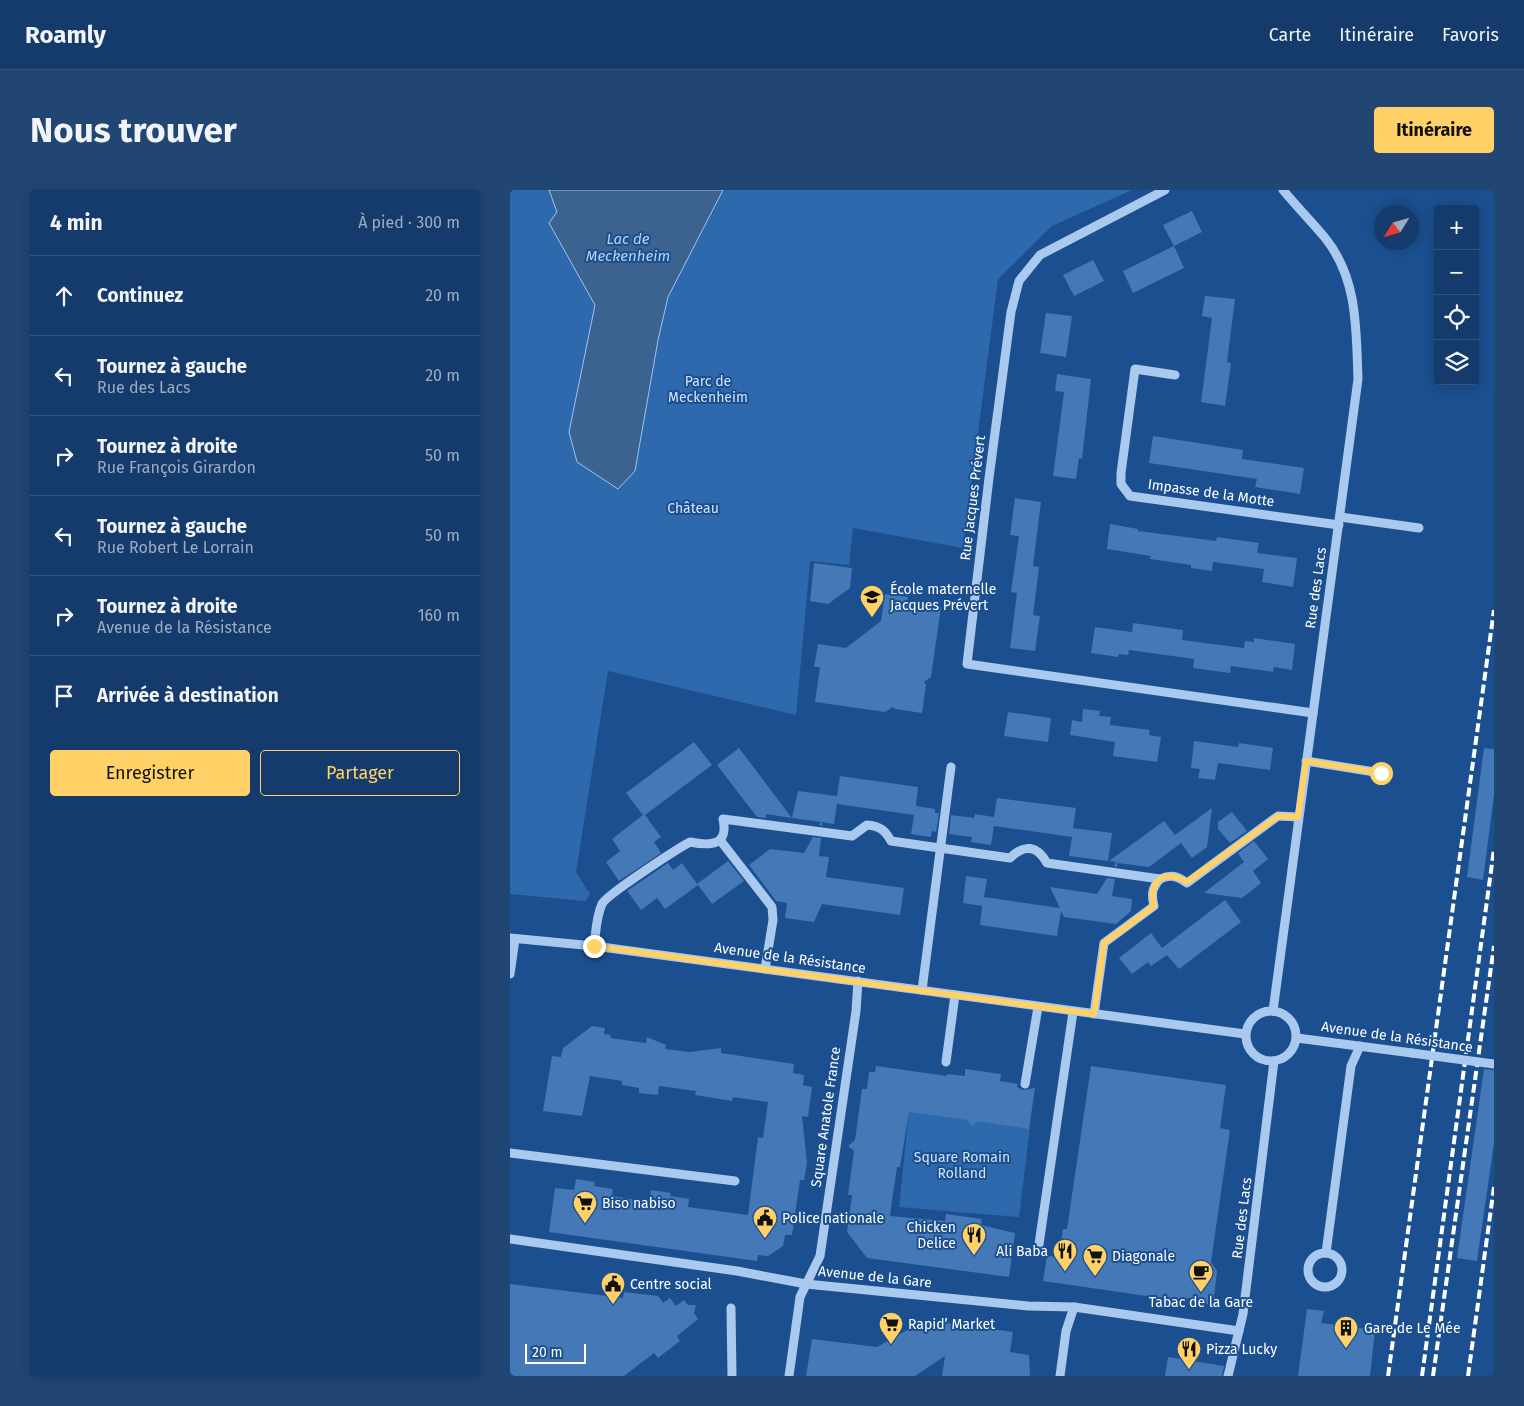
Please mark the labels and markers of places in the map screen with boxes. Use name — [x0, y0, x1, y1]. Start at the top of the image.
place label: École maternelle Jacques Prévert — [890, 580, 996, 614]
school or university icon: École maternelle Jacques Prévert — [859, 584, 885, 618]
supermarket icon: Biso nabiso — [572, 1190, 598, 1224]
place label: Biso nabiso — [602, 1195, 676, 1212]
public building icon: Police nationale — [752, 1205, 778, 1239]
place label: Police nationale — [782, 1210, 884, 1227]
place label: Chicken Delice — [907, 1219, 956, 1252]
restaurant icon: Chicken Delice — [961, 1222, 987, 1256]
restaurant icon: Ali Baba — [1052, 1238, 1078, 1272]
place label: Ali Baba — [996, 1243, 1048, 1260]
supermarket icon: Diagonale — [1082, 1243, 1108, 1277]
place label: Diagonale — [1112, 1248, 1175, 1265]
cafe icon: Tabac de la Gare — [1188, 1259, 1214, 1293]
public building icon: Centre social — [600, 1271, 626, 1305]
place label: Centre social — [630, 1276, 712, 1293]
place label: Tabac de la Gare — [1149, 1294, 1253, 1311]
supermarket icon: Rapid’ Market — [878, 1311, 904, 1345]
building icon: Gare de Le Mée — [1333, 1315, 1359, 1349]
place label: Rapid’ Market — [908, 1316, 996, 1333]
place label: Gare de Le Mée — [1364, 1320, 1461, 1337]
restaurant icon: Pizza Lucky — [1176, 1336, 1202, 1370]
place label: Pizza Lucky — [1206, 1341, 1277, 1358]

